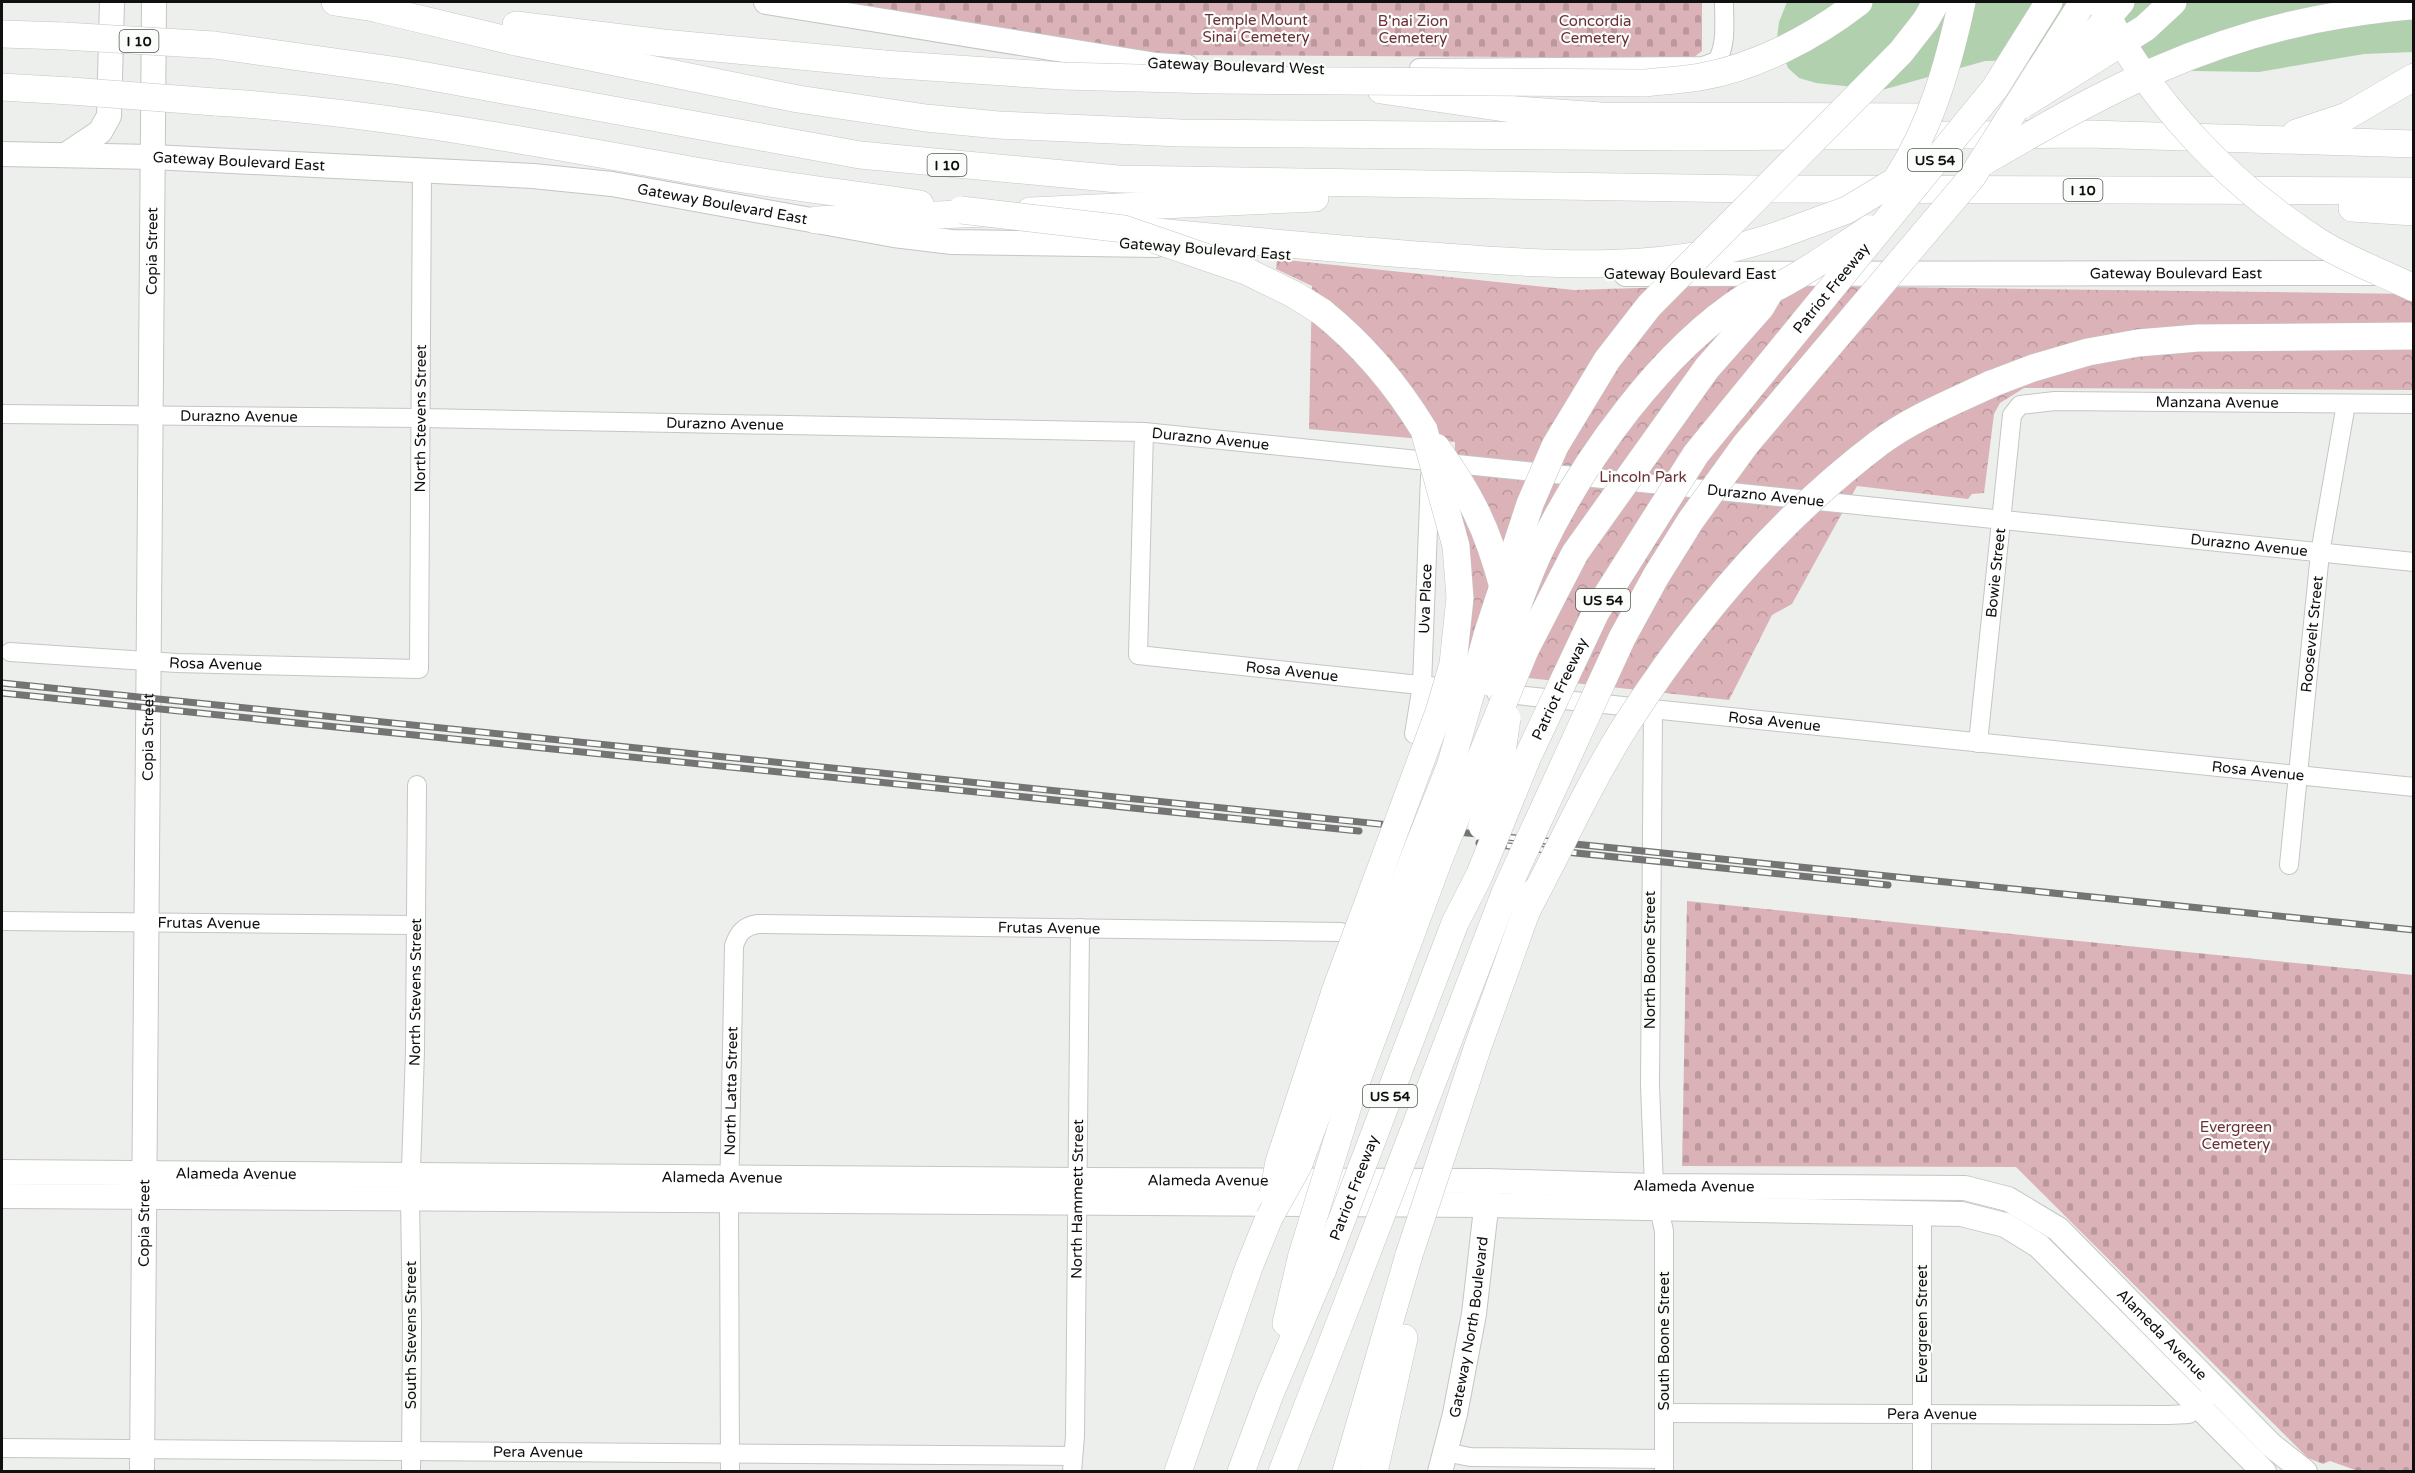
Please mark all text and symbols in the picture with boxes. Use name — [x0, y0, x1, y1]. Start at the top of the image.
park label: Temple Mount Sinai Cemetery — [1203, 11, 1309, 46]
park label: B'nai Zion Cemetery — [1378, 12, 1448, 47]
park label: Concordia Cemetery — [1559, 12, 1631, 47]
road number: I 10 — [120, 30, 158, 52]
street label: Gateway Boulevard West — [1147, 54, 1325, 78]
street label: Gateway Boulevard East — [152, 148, 326, 175]
road number: US 54 — [1908, 149, 1962, 171]
road number: I 10 — [928, 154, 966, 176]
road number: I 10 — [2064, 179, 2102, 201]
street label: Gateway Boulevard East — [636, 180, 809, 228]
street label: Copia Street — [143, 207, 161, 295]
street label: Gateway Boulevard East — [1118, 234, 1292, 264]
street label: Patriot Freeway — [1789, 239, 1874, 337]
street label: Gateway Boulevard East — [2090, 264, 2263, 282]
street label: Gateway Boulevard East — [1604, 265, 1776, 283]
street label: North Stevens Street — [411, 344, 430, 493]
street label: Manzana Avenue — [2156, 393, 2279, 412]
street label: Durazno Avenue — [180, 407, 298, 426]
street label: Durazno Avenue — [666, 414, 784, 434]
street label: Durazno Avenue — [1151, 424, 1270, 454]
park label: Lincoln Park — [1599, 468, 1687, 486]
street label: Durazno Avenue — [1706, 481, 1825, 511]
street label: Bowie Street — [1982, 527, 2009, 619]
street label: Durazno Avenue — [2190, 530, 2309, 560]
street label: Uva Place — [1415, 563, 1436, 634]
street label: Roosevelt Street — [2297, 575, 2327, 693]
road number: US 54 — [1576, 589, 1630, 611]
street label: Patriot Freeway — [1528, 635, 1592, 743]
street label: Rosa Avenue — [169, 653, 262, 674]
street label: Rosa Avenue — [1245, 658, 1339, 685]
street label: Copia Street — [139, 693, 157, 781]
street label: Rosa Avenue — [1727, 708, 1822, 735]
street label: Rosa Avenue — [2211, 757, 2305, 785]
street label: North Boone Street — [1641, 891, 1659, 1029]
street label: Frutas Avenue — [158, 914, 260, 933]
street label: North Stevens Street — [405, 918, 425, 1066]
street label: Frutas Avenue — [998, 918, 1101, 938]
street label: North Latta Street — [721, 1026, 741, 1156]
road number: US 54 — [1363, 1085, 1417, 1107]
park label: Evergreen Cemetery — [2200, 1118, 2272, 1153]
street label: North Hammett Street — [1068, 1119, 1087, 1279]
street label: Patriot Freeway — [1326, 1133, 1382, 1243]
street label: Alameda Avenue — [175, 1164, 297, 1183]
street label: Alameda Avenue — [661, 1168, 783, 1187]
street label: Alameda Avenue — [1147, 1171, 1269, 1189]
street label: Alameda Avenue — [1633, 1176, 1755, 1196]
street label: Copia Street — [135, 1179, 153, 1267]
street label: Gateway North Boulevard — [1445, 1236, 1492, 1419]
street label: South Stevens Street — [402, 1260, 420, 1409]
street label: Evergreen Street — [1913, 1264, 1931, 1384]
street label: South Boone Street — [1655, 1271, 1673, 1411]
street label: Alameda Avenue — [2113, 1285, 2211, 1384]
street label: Pera Avenue — [1887, 1405, 1977, 1423]
street label: Pera Avenue — [493, 1443, 583, 1461]

